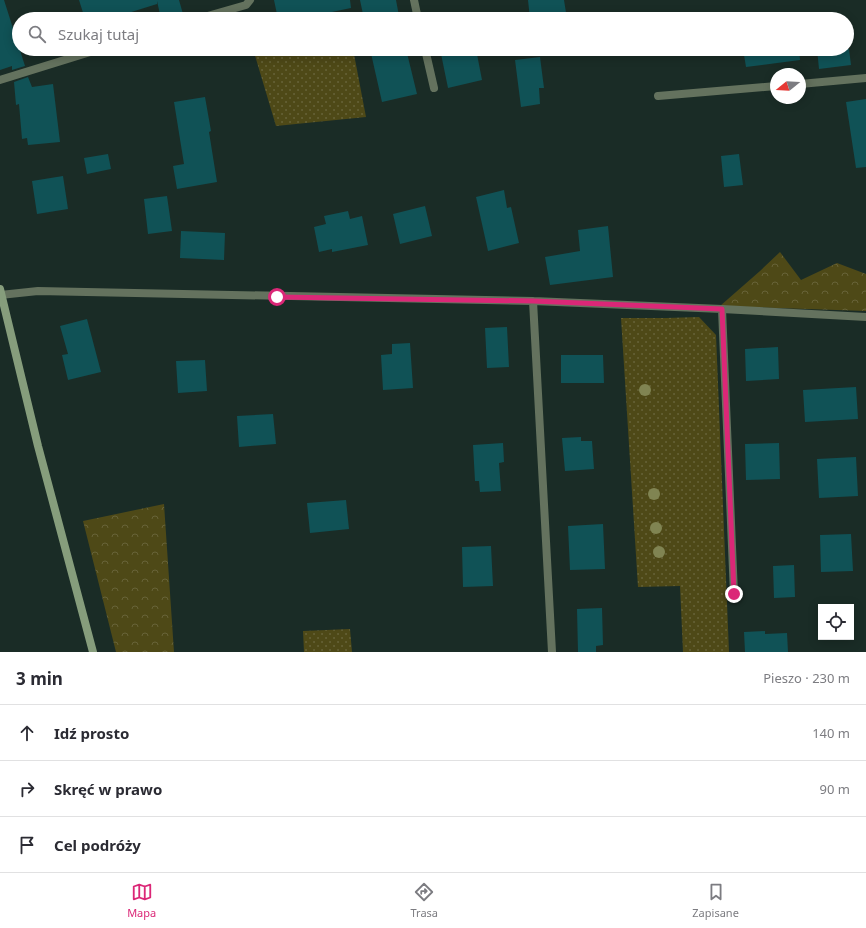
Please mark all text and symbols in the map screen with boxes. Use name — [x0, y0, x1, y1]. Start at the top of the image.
search box — [12, 12, 854, 56]
icon: search — [26, 23, 48, 45]
text: Szukaj tutaj — [58, 24, 139, 44]
north arrow — [770, 68, 806, 104]
route start — [268, 288, 286, 306]
route end — [725, 585, 743, 603]
map controls — [818, 604, 854, 640]
button: locate — [818, 604, 854, 640]
text: 3 min — [16, 667, 63, 690]
text: Pieszo · 230 m — [763, 669, 850, 687]
icon: ahead — [16, 722, 38, 744]
text: Idź prosto — [54, 723, 129, 743]
text: 140 m — [812, 724, 850, 742]
icon: right — [16, 778, 38, 800]
text: Skręć w prawo — [54, 779, 162, 799]
text: 90 m — [820, 780, 850, 798]
icon: arrive — [16, 834, 38, 856]
text: Cel podróży — [54, 835, 141, 855]
tab: Mapa — [127, 881, 156, 920]
tab: Trasa — [411, 881, 438, 920]
tab: Zapisane — [692, 881, 739, 920]

